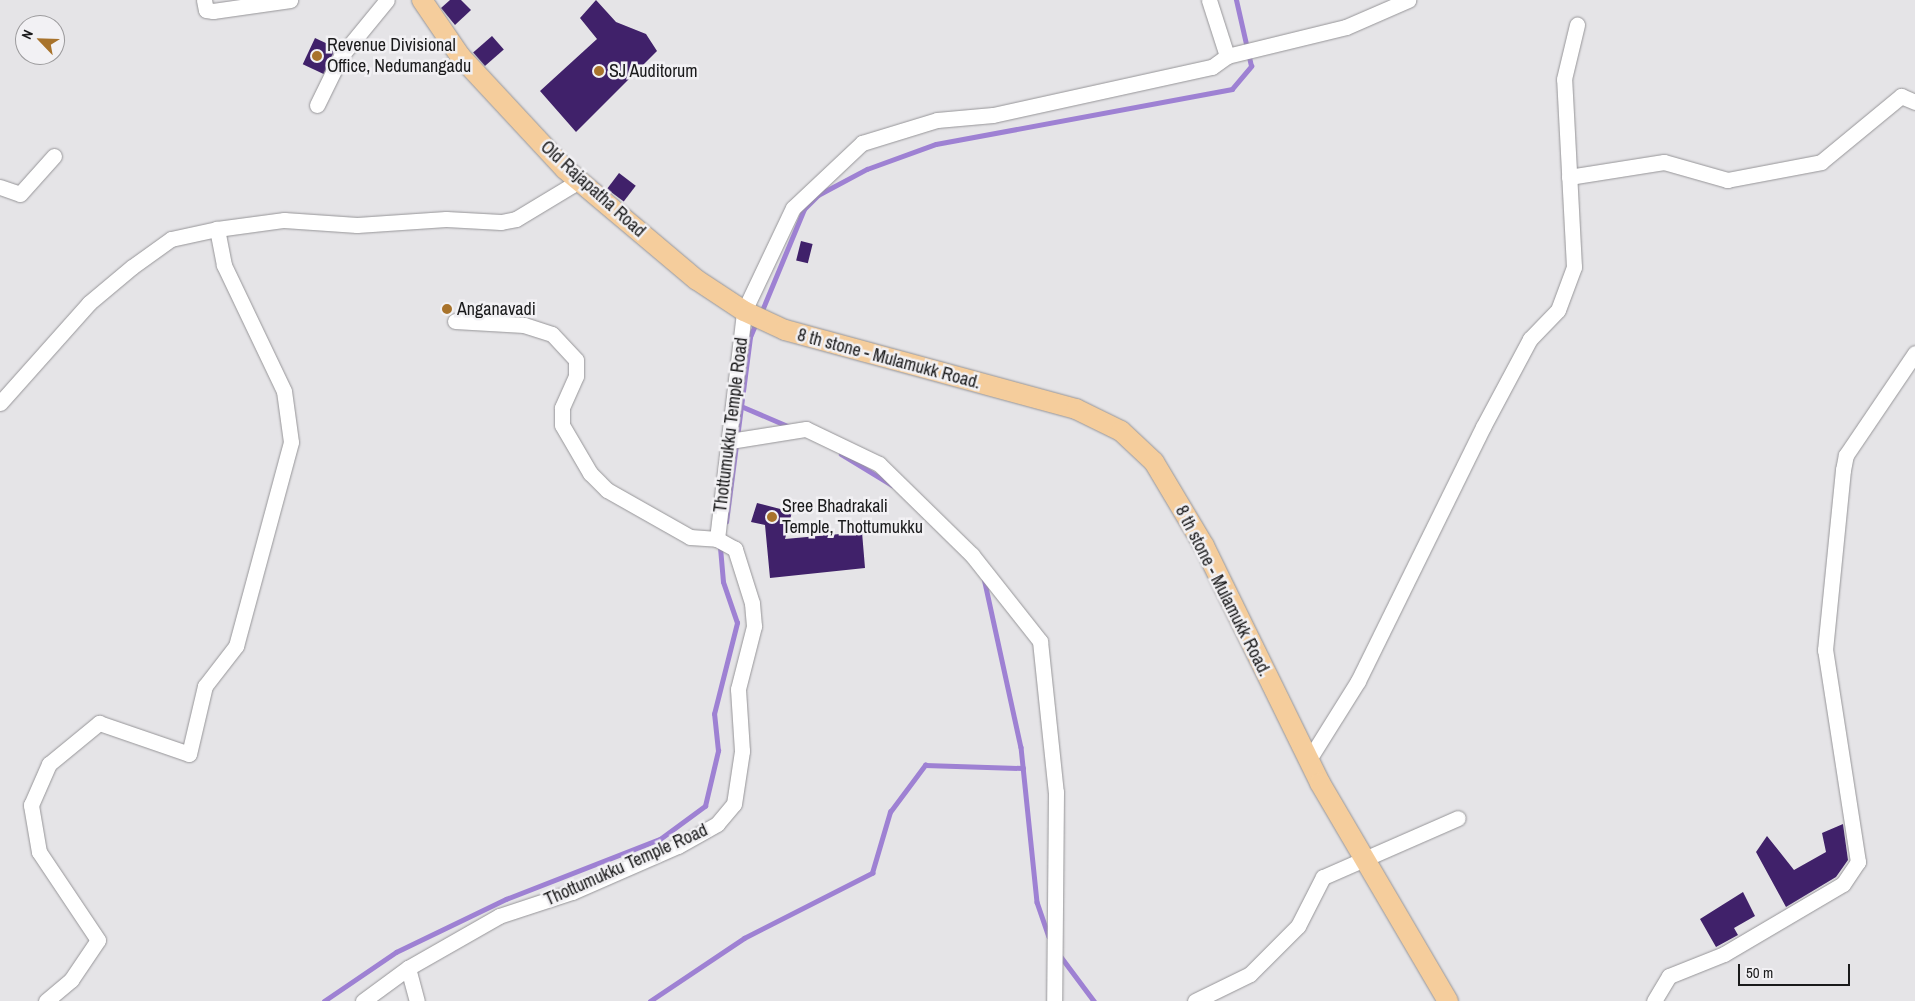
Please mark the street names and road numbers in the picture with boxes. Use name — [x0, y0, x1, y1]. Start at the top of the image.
street label: Old Rajapatha Road — [536, 136, 650, 242]
street label: 8 th stone - Mulamukk Road. — [795, 324, 983, 394]
street label: Thottumukku Temple Road — [710, 336, 752, 514]
street label: 8 th stone - Mulamukk Road. — [1171, 502, 1275, 680]
street label: Thottumukku Temple Road — [541, 819, 711, 911]

